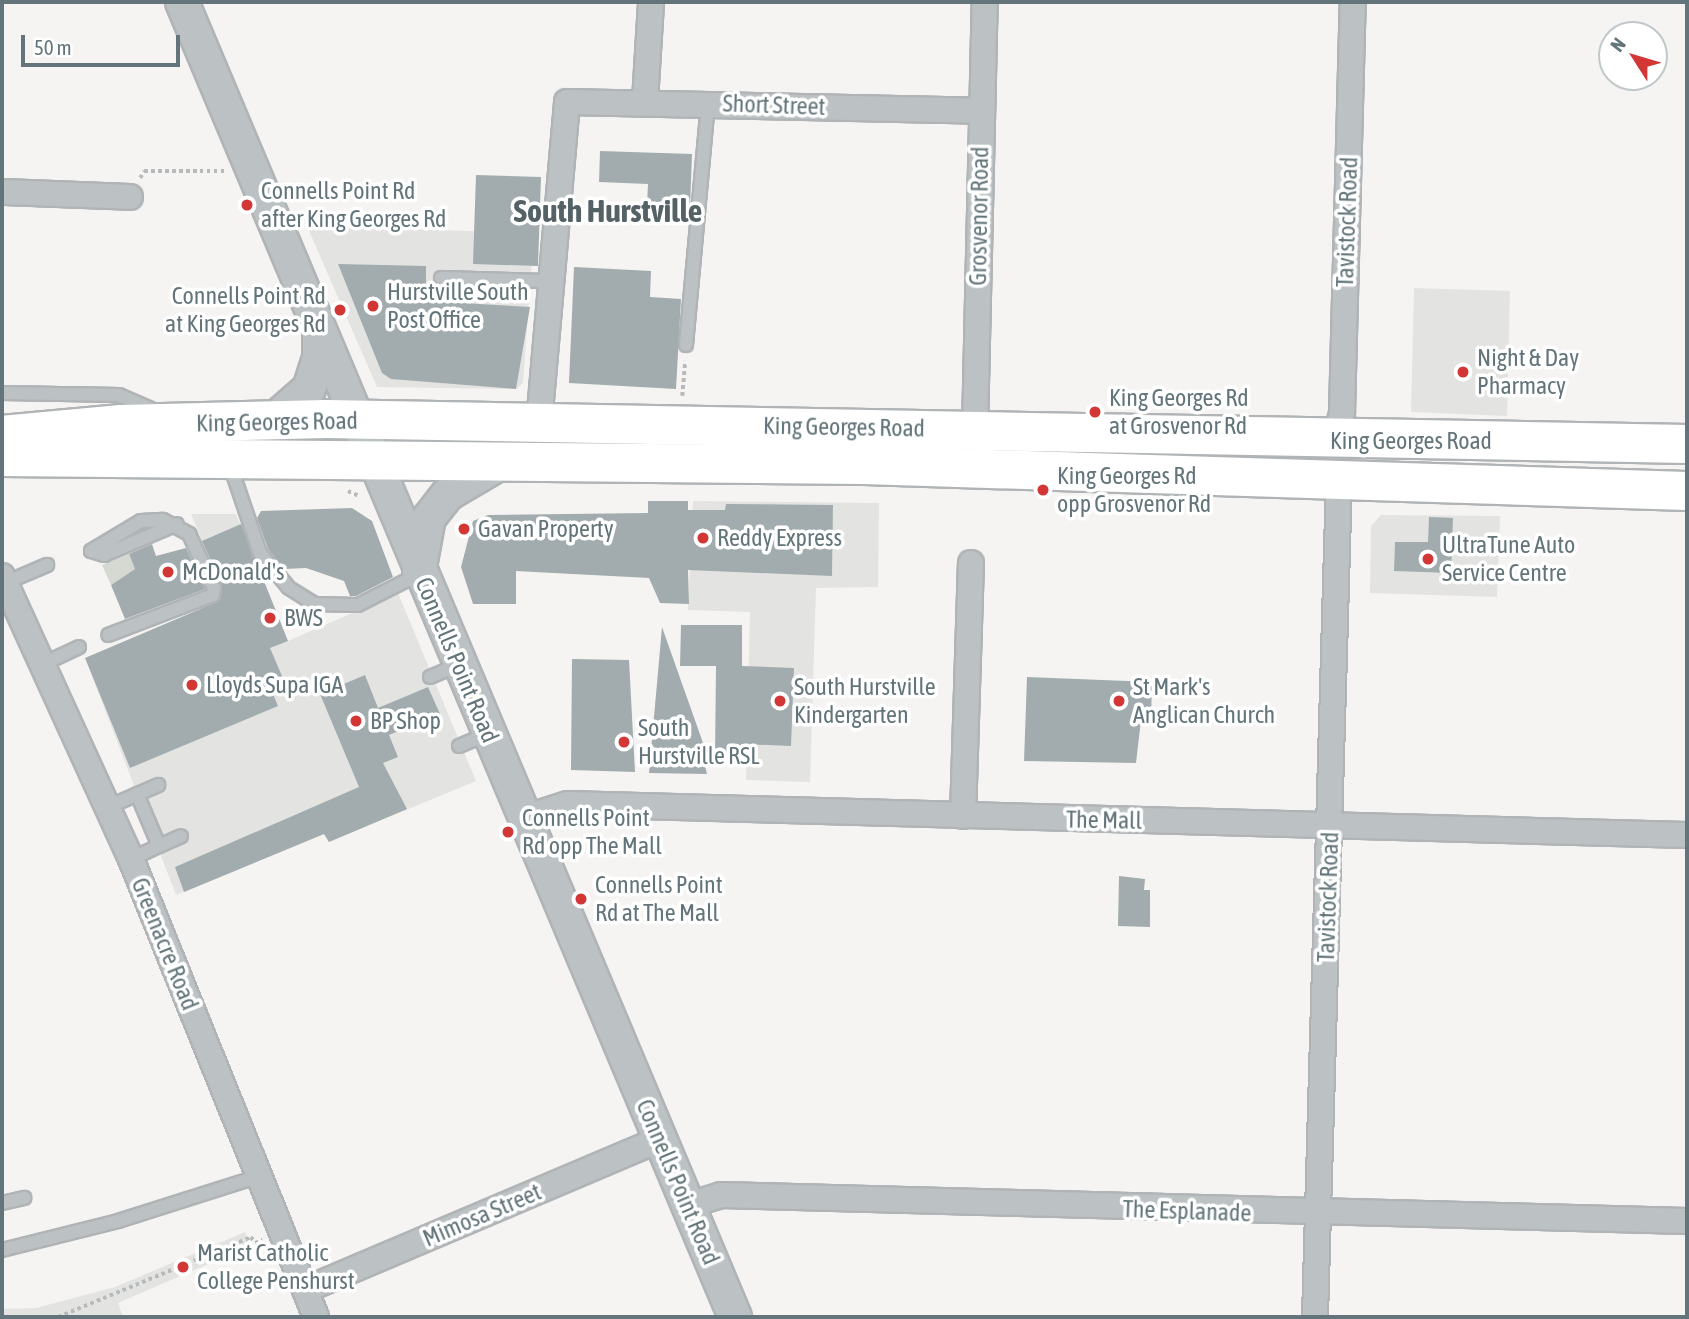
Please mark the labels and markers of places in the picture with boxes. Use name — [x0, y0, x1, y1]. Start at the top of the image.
place label: Connells Point Rd after King Georges Rd — [261, 177, 446, 233]
marker: Connells Point Rd after King Georges Rd — [239, 197, 255, 213]
place label: Hurstville South Post Office — [387, 278, 529, 334]
place label: Connells Point Rd at King Georges Rd — [165, 282, 326, 338]
marker: Hurstville South Post Office — [365, 298, 381, 314]
marker: Connells Point Rd at King Georges Rd — [332, 302, 348, 318]
place label: Night & Day Pharmacy — [1477, 344, 1579, 400]
marker: Night & Day Pharmacy — [1455, 364, 1471, 380]
place label: King Georges Rd at Grosvenor Rd — [1109, 384, 1249, 440]
marker: King Georges Rd at Grosvenor Rd — [1087, 404, 1103, 420]
place label: King Georges Rd opp Grosvenor Rd — [1057, 462, 1211, 518]
marker: King Georges Rd opp Grosvenor Rd — [1035, 482, 1051, 498]
place label: Gavan Property — [478, 515, 614, 543]
marker: Gavan Property — [456, 521, 472, 537]
place label: Reddy Express — [717, 524, 842, 552]
marker: Reddy Express — [695, 530, 711, 546]
place label: UltraTune Auto Service Centre — [1442, 531, 1575, 587]
marker: UltraTune Auto Service Centre — [1420, 551, 1436, 567]
place label: McDonald's — [182, 558, 284, 586]
marker: McDonald's — [160, 564, 176, 580]
place label: BWS — [284, 604, 323, 632]
marker: BWS — [262, 610, 278, 626]
place label: Lloyds Supa IGA — [206, 671, 343, 699]
place label: South Hurstville Kindergarten — [794, 673, 936, 729]
place label: St Mark's Anglican Church — [1133, 673, 1275, 729]
marker: Lloyds Supa IGA — [184, 677, 200, 693]
marker: South Hurstville Kindergarten — [772, 693, 788, 709]
marker: St Mark's Anglican Church — [1111, 693, 1127, 709]
place label: BP Shop — [370, 707, 441, 735]
marker: BP Shop — [348, 713, 364, 729]
place label: South Hurstville RSL — [638, 714, 759, 770]
marker: South Hurstville RSL — [616, 734, 632, 750]
place label: Connells Point Rd opp The Mall — [522, 804, 662, 860]
marker: Connells Point Rd opp The Mall — [500, 824, 516, 840]
place label: Connells Point Rd at The Mall — [595, 871, 723, 927]
marker: Connells Point Rd at The Mall — [573, 891, 589, 907]
place label: Marist Catholic College Penshurst — [197, 1239, 355, 1295]
marker: Marist Catholic College Penshurst — [175, 1259, 191, 1275]

